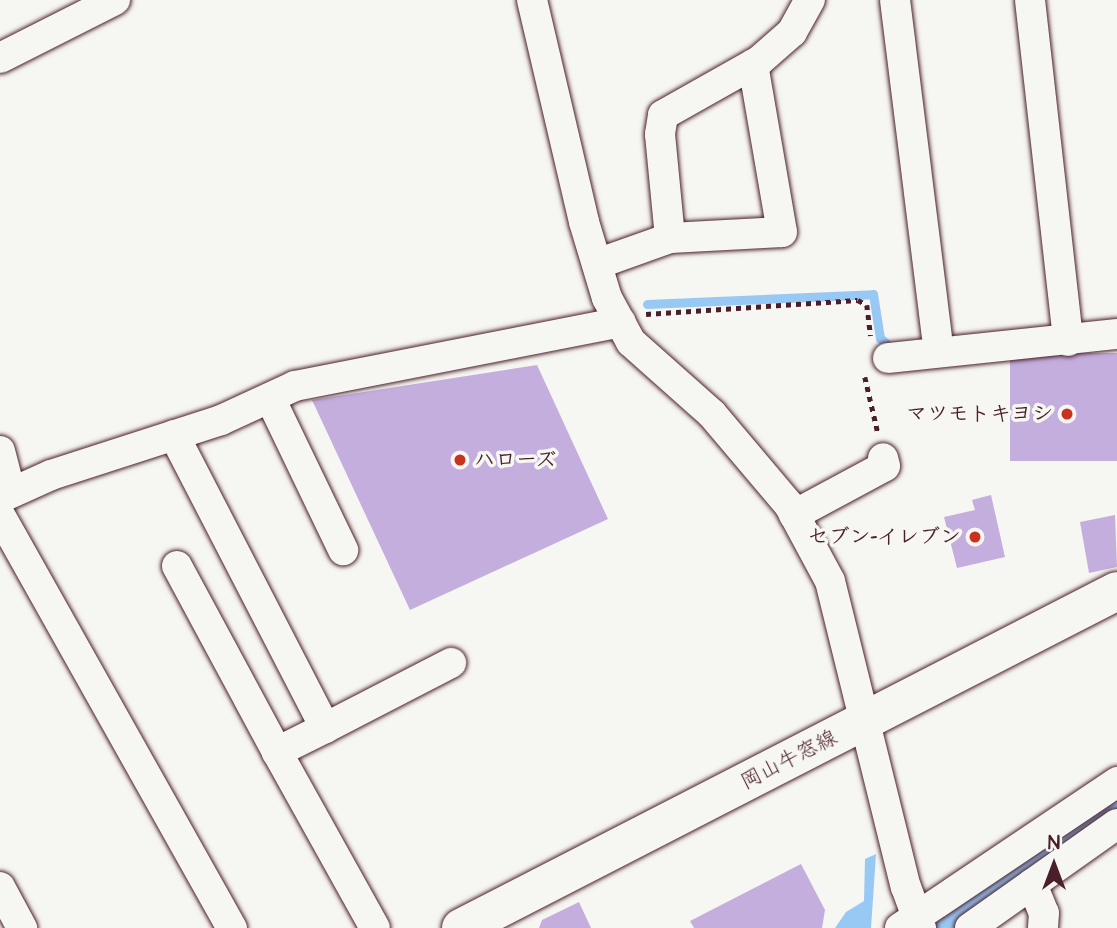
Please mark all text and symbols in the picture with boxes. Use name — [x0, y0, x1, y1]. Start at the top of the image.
place label: マツモトキヨシ — [906, 401, 1053, 427]
marker: マツモトキヨシ — [1059, 406, 1075, 422]
place label: ハローズ — [474, 447, 558, 473]
marker: ハローズ — [452, 452, 468, 468]
place label: セブン-イレブン — [807, 524, 961, 550]
marker: セブン-イレブン — [967, 529, 983, 545]
street label: 岡山牛窓線 — [737, 725, 841, 795]
north arrow — [1019, 830, 1089, 900]
text: N — [1048, 830, 1060, 857]

